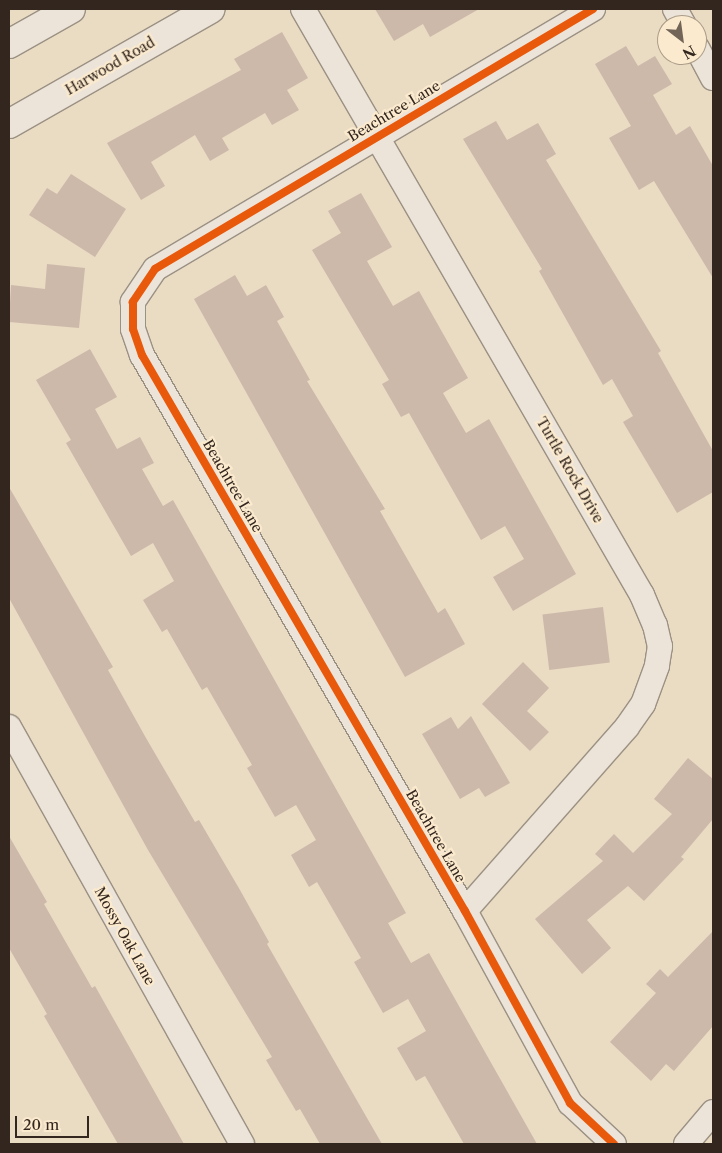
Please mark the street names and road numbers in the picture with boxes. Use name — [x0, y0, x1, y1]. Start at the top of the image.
street label: Harwood Road — [62, 34, 158, 98]
street label: Beachtree Lane — [345, 77, 443, 145]
street label: Turtle Rock Drive — [533, 414, 607, 526]
street label: Beachtree Lane — [200, 437, 266, 535]
street label: Beachtree Lane — [403, 787, 469, 885]
street label: Mossy Oak Lane — [91, 884, 159, 988]

